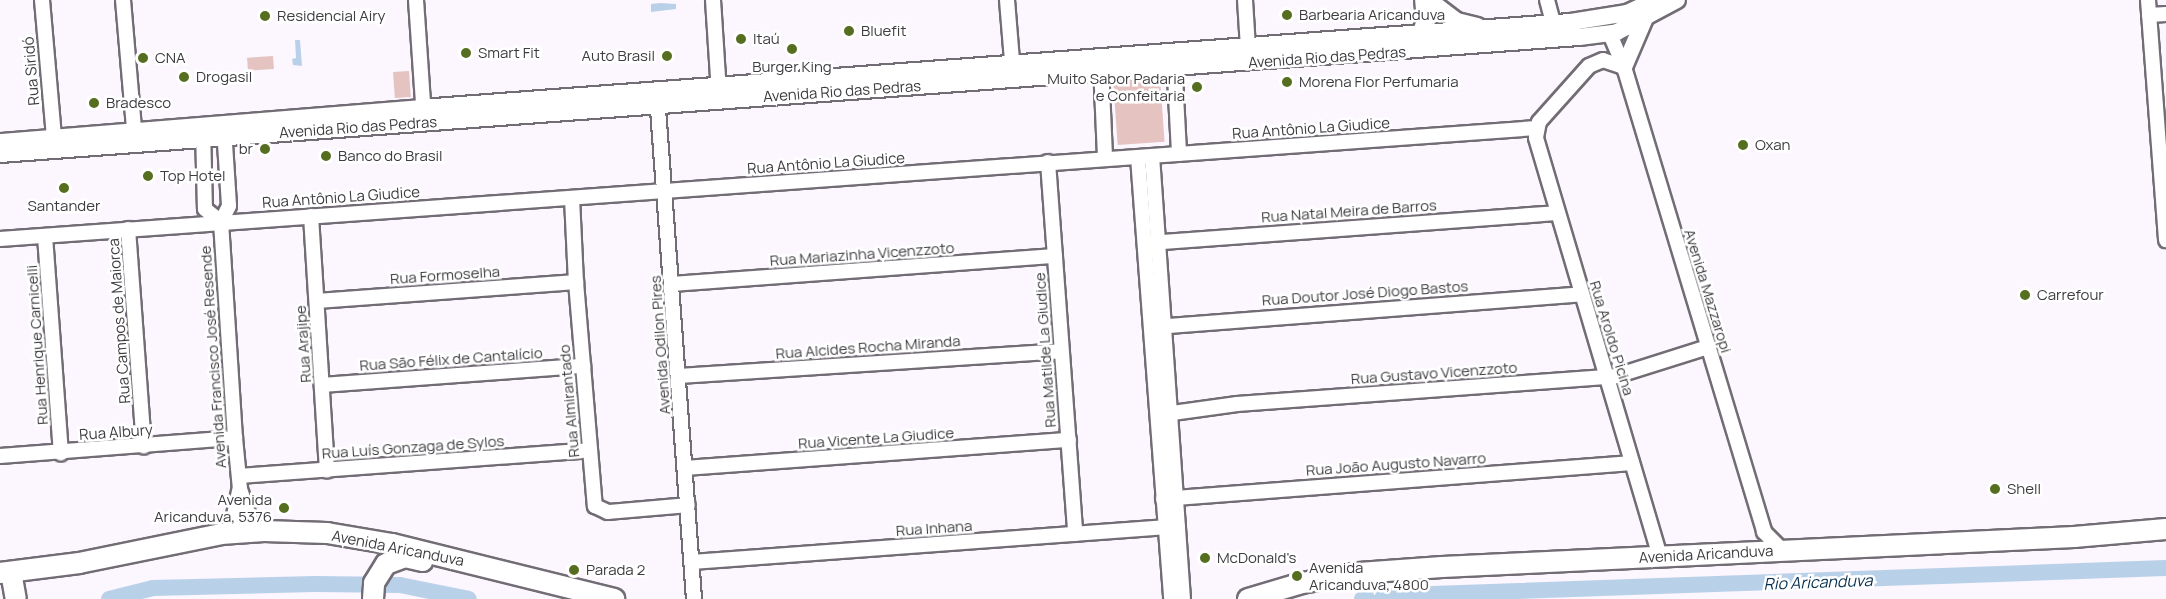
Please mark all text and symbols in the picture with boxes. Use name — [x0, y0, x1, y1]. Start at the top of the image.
place label: Barbearia Aricanduva — [1299, 6, 1445, 24]
place label: Residencial Airy — [277, 7, 386, 25]
marker: Barbearia Aricanduva — [1280, 8, 1294, 22]
marker: Residencial Airy — [258, 9, 272, 23]
place label: Bluefit — [861, 22, 906, 40]
marker: Bluefit — [842, 24, 856, 38]
place label: Itaú — [753, 30, 780, 48]
marker: Itaú — [734, 32, 748, 46]
street label: Rua Siridó — [19, 36, 43, 106]
marker: Burger King — [785, 42, 799, 56]
street label: Avenida Rio das Pedras — [1247, 43, 1407, 71]
place label: Smart Fit — [478, 44, 540, 62]
marker: Smart Fit — [459, 46, 473, 60]
place label: Auto Brasil — [581, 47, 655, 65]
place label: CNA — [155, 49, 186, 67]
marker: Auto Brasil — [660, 49, 674, 63]
marker: CNA — [136, 51, 150, 65]
place label: Burger King — [752, 58, 832, 76]
place label: Drogasil — [196, 68, 252, 86]
place label: Muito Sabor Padaria e Confeitaria — [1047, 69, 1185, 104]
marker: Drogasil — [177, 70, 191, 84]
place label: Morena Flor Perfumaria — [1299, 73, 1459, 91]
marker: Morena Flor Perfumaria — [1280, 75, 1294, 89]
street label: Avenida Rio das Pedras — [762, 77, 922, 105]
marker: Muito Sabor Padaria e Confeitaria — [1190, 80, 1204, 94]
place label: Bradesco — [106, 94, 171, 112]
marker: Bradesco — [87, 96, 101, 110]
street label: Avenida Rio das Pedras — [278, 113, 438, 141]
street label: Rua Antônio La Giudice — [1231, 114, 1391, 142]
place label: Oxan — [1755, 136, 1790, 154]
marker: Oxan — [1736, 138, 1750, 152]
place label: br — [239, 140, 253, 158]
marker: br — [258, 142, 272, 156]
place label: Banco do Brasil — [338, 147, 443, 165]
marker: Banco do Brasil — [319, 149, 333, 163]
street label: Rua Antônio La Giudice — [746, 149, 906, 177]
place label: Top Hotel — [160, 167, 226, 185]
marker: Top Hotel — [141, 169, 155, 183]
marker: Santander — [57, 181, 71, 195]
street label: Rua Antônio La Giudice — [261, 183, 421, 211]
street label: Rua Natal Meira de Barros — [1261, 196, 1437, 226]
place label: Santander — [28, 197, 100, 215]
street label: Avenida Mazzaropi — [1681, 227, 1735, 355]
street label: Rua Campos de Maiorca — [104, 238, 134, 404]
street label: Rua Mariazinha Vicenzzoto — [769, 239, 955, 269]
street label: Avenida Francisco José Resende — [196, 245, 230, 469]
street label: Rua Formoselha — [389, 262, 501, 288]
street label: Rua Henrique Carnicelli — [22, 265, 52, 425]
street label: Rua Matilde La Giudice — [1031, 272, 1059, 428]
street label: Avenida Odilon Pires — [646, 275, 674, 415]
street label: Rua Doutor José Diogo Bastos — [1261, 277, 1469, 309]
street label: Rua Aroldo Picina — [1586, 278, 1638, 398]
place label: Carrefour — [2037, 286, 2104, 304]
marker: Carrefour — [2018, 288, 2032, 302]
street label: Rua Arajipe — [291, 305, 315, 383]
street label: Rua Alcides Rocha Miranda — [775, 332, 961, 362]
street label: Rua São Félix de Cantalício — [359, 344, 543, 374]
street label: Rua Almirantado — [555, 344, 583, 458]
street label: Rua Gustavo Vicenzzoto — [1350, 358, 1518, 388]
street label: Rua Albury — [79, 420, 153, 444]
street label: Rua Vicente La Giudice — [797, 424, 955, 452]
street label: Rua Luís Gonzaga de Sylos — [321, 432, 505, 462]
street label: Rua João Augusto Navarro — [1305, 449, 1487, 479]
place label: Shell — [2007, 480, 2041, 498]
marker: Shell — [1988, 482, 2002, 496]
place label: Avenida Aricanduva, 5376 — [154, 490, 272, 525]
marker: Avenida Aricanduva, 5376 — [277, 501, 291, 515]
street label: Rua Inhana — [895, 516, 973, 540]
street label: Avenida Aricanduva — [330, 526, 466, 570]
street label: Avenida Aricanduva — [1638, 541, 1774, 567]
place label: McDonald's — [1217, 549, 1296, 567]
marker: McDonald's — [1198, 551, 1212, 565]
place label: Avenida Aricanduva, 4800 — [1309, 558, 1429, 593]
place label: Parada 2 — [586, 561, 645, 579]
marker: Parada 2 — [567, 563, 581, 577]
marker: Avenida Aricanduva, 4800 — [1290, 569, 1304, 583]
water label: Rio Aricanduva — [1763, 571, 1873, 593]

